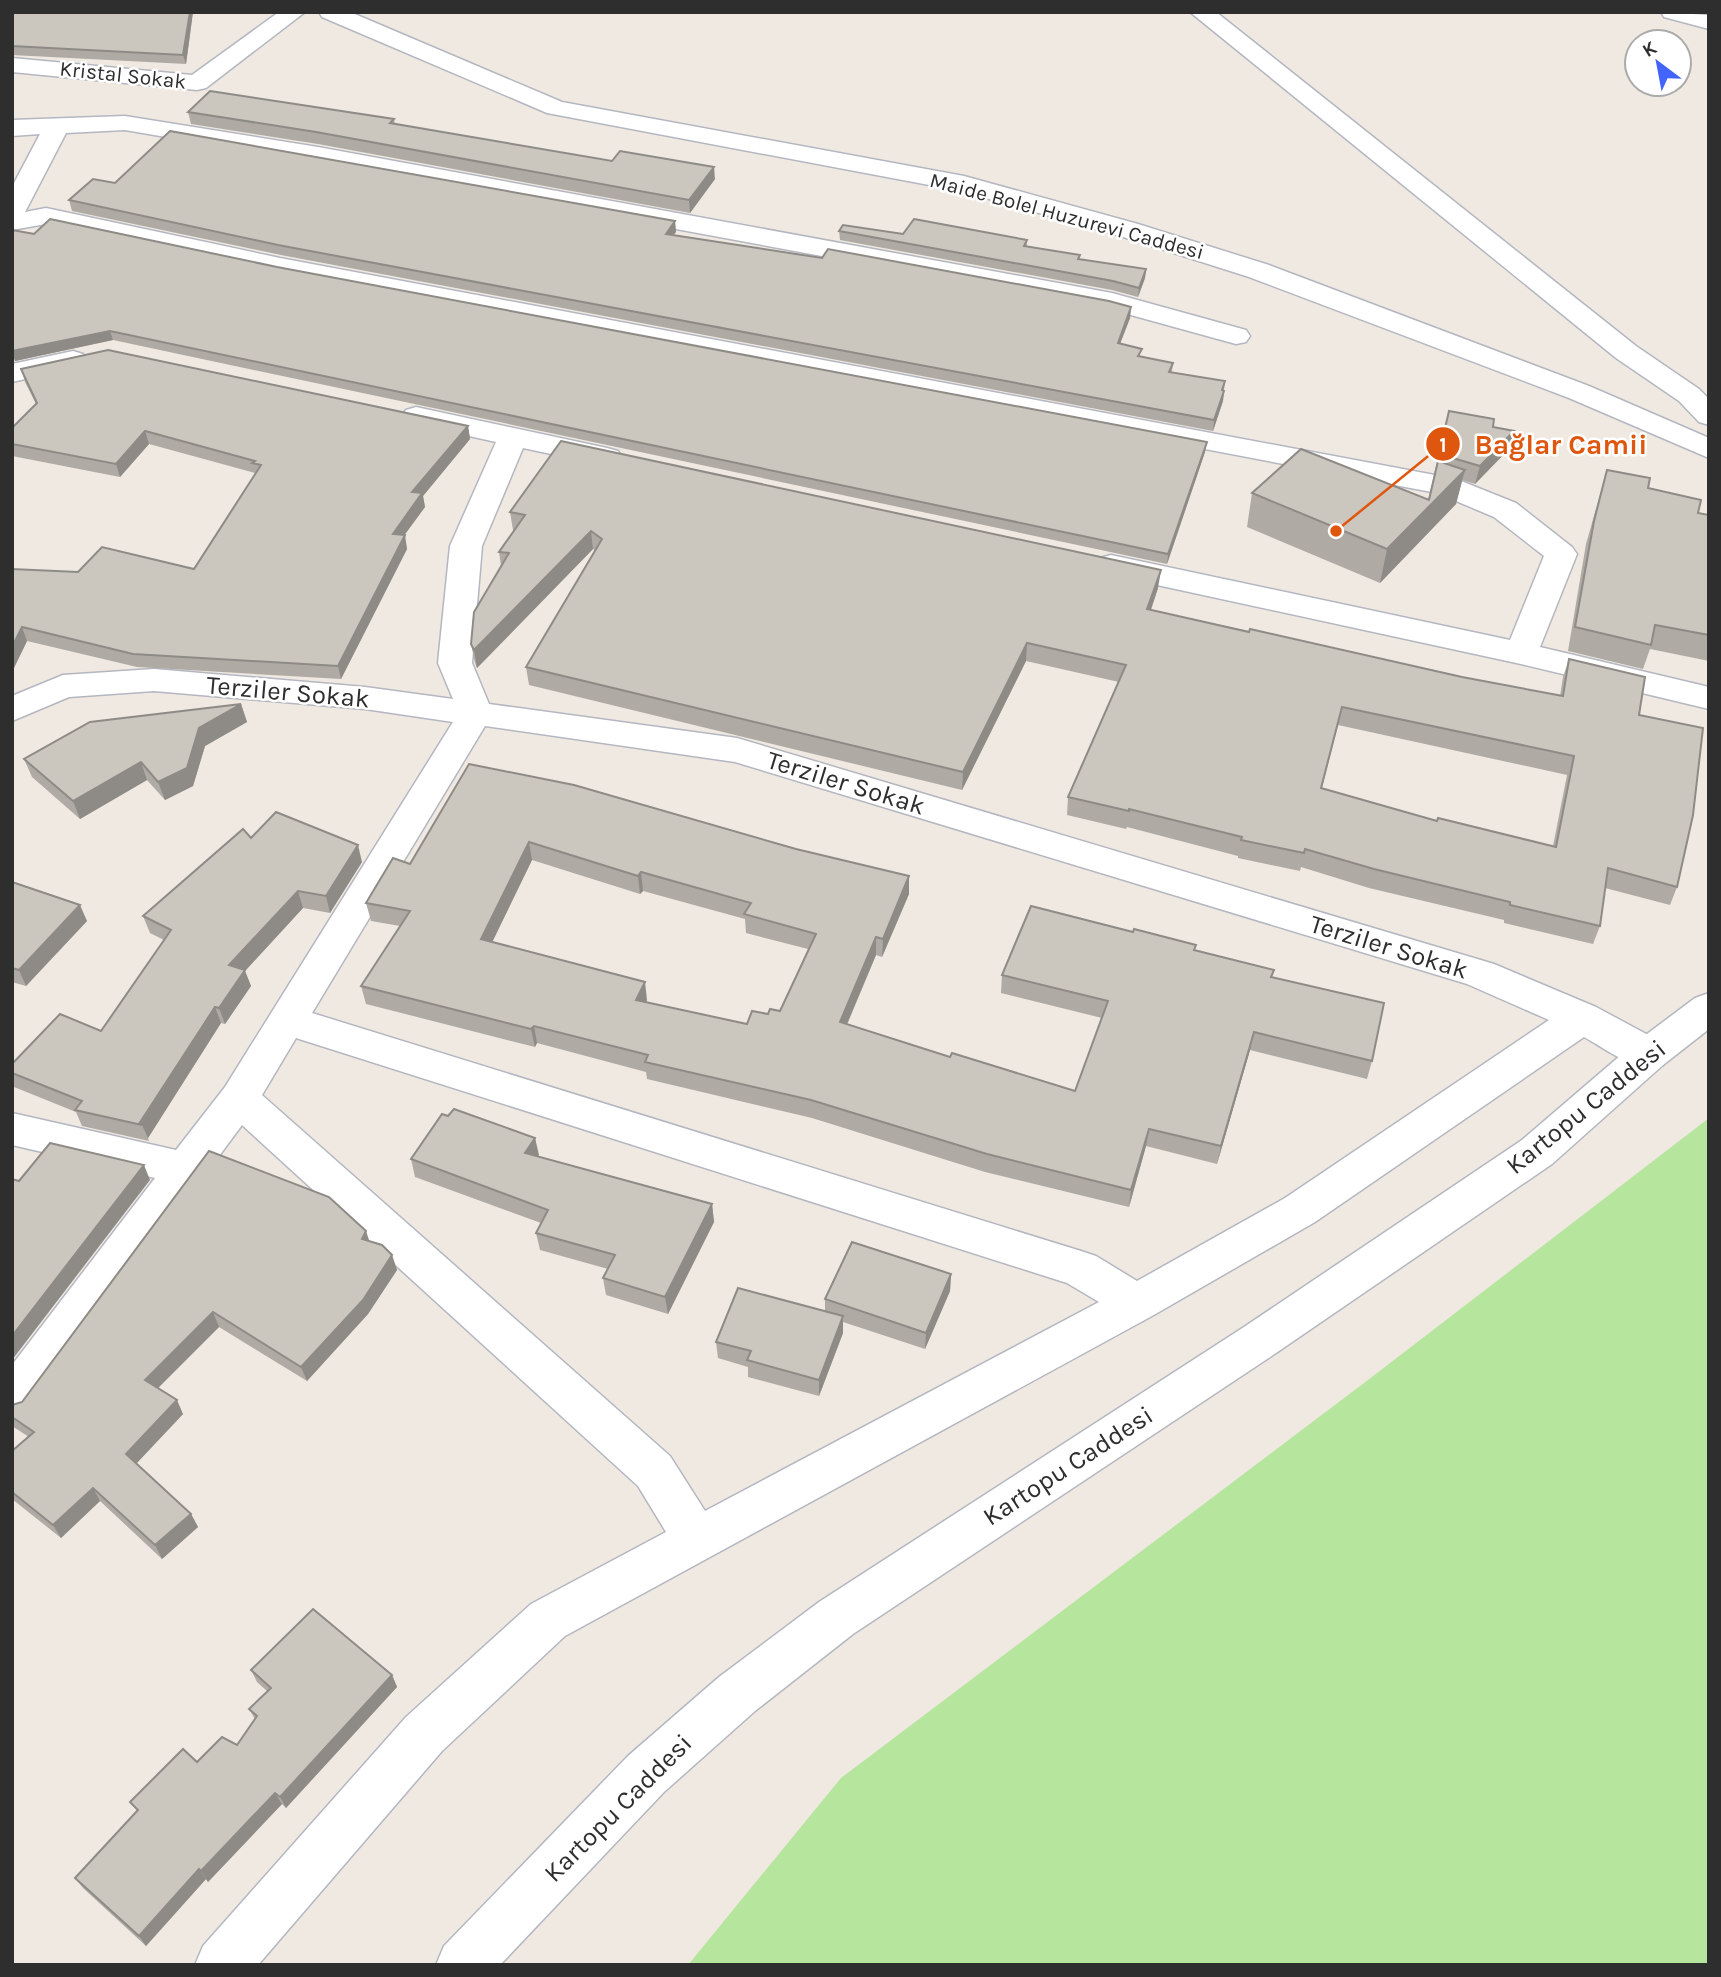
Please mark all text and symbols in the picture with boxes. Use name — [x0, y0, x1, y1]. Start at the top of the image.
north arrow — [1623, 28, 1693, 98]
text: K — [1638, 37, 1661, 62]
street label: Kristal Sokak — [58, 56, 188, 94]
street label: Maide Bolel Huzurevi Caddesi — [927, 168, 1207, 264]
callout: Bağlar Camii — [1426, 420, 1662, 469]
text: Bağlar Camii — [1475, 428, 1647, 461]
text: 1 — [1439, 433, 1447, 457]
street label: Terziler Sokak — [205, 669, 371, 715]
street label: Terziler Sokak — [763, 744, 929, 822]
street label: Terziler Sokak — [1306, 908, 1472, 986]
street label: Kartopu Caddesi — [1500, 1033, 1672, 1181]
street label: Kartopu Caddesi — [977, 1400, 1159, 1532]
street label: Kartopu Caddesi — [538, 1728, 698, 1888]

